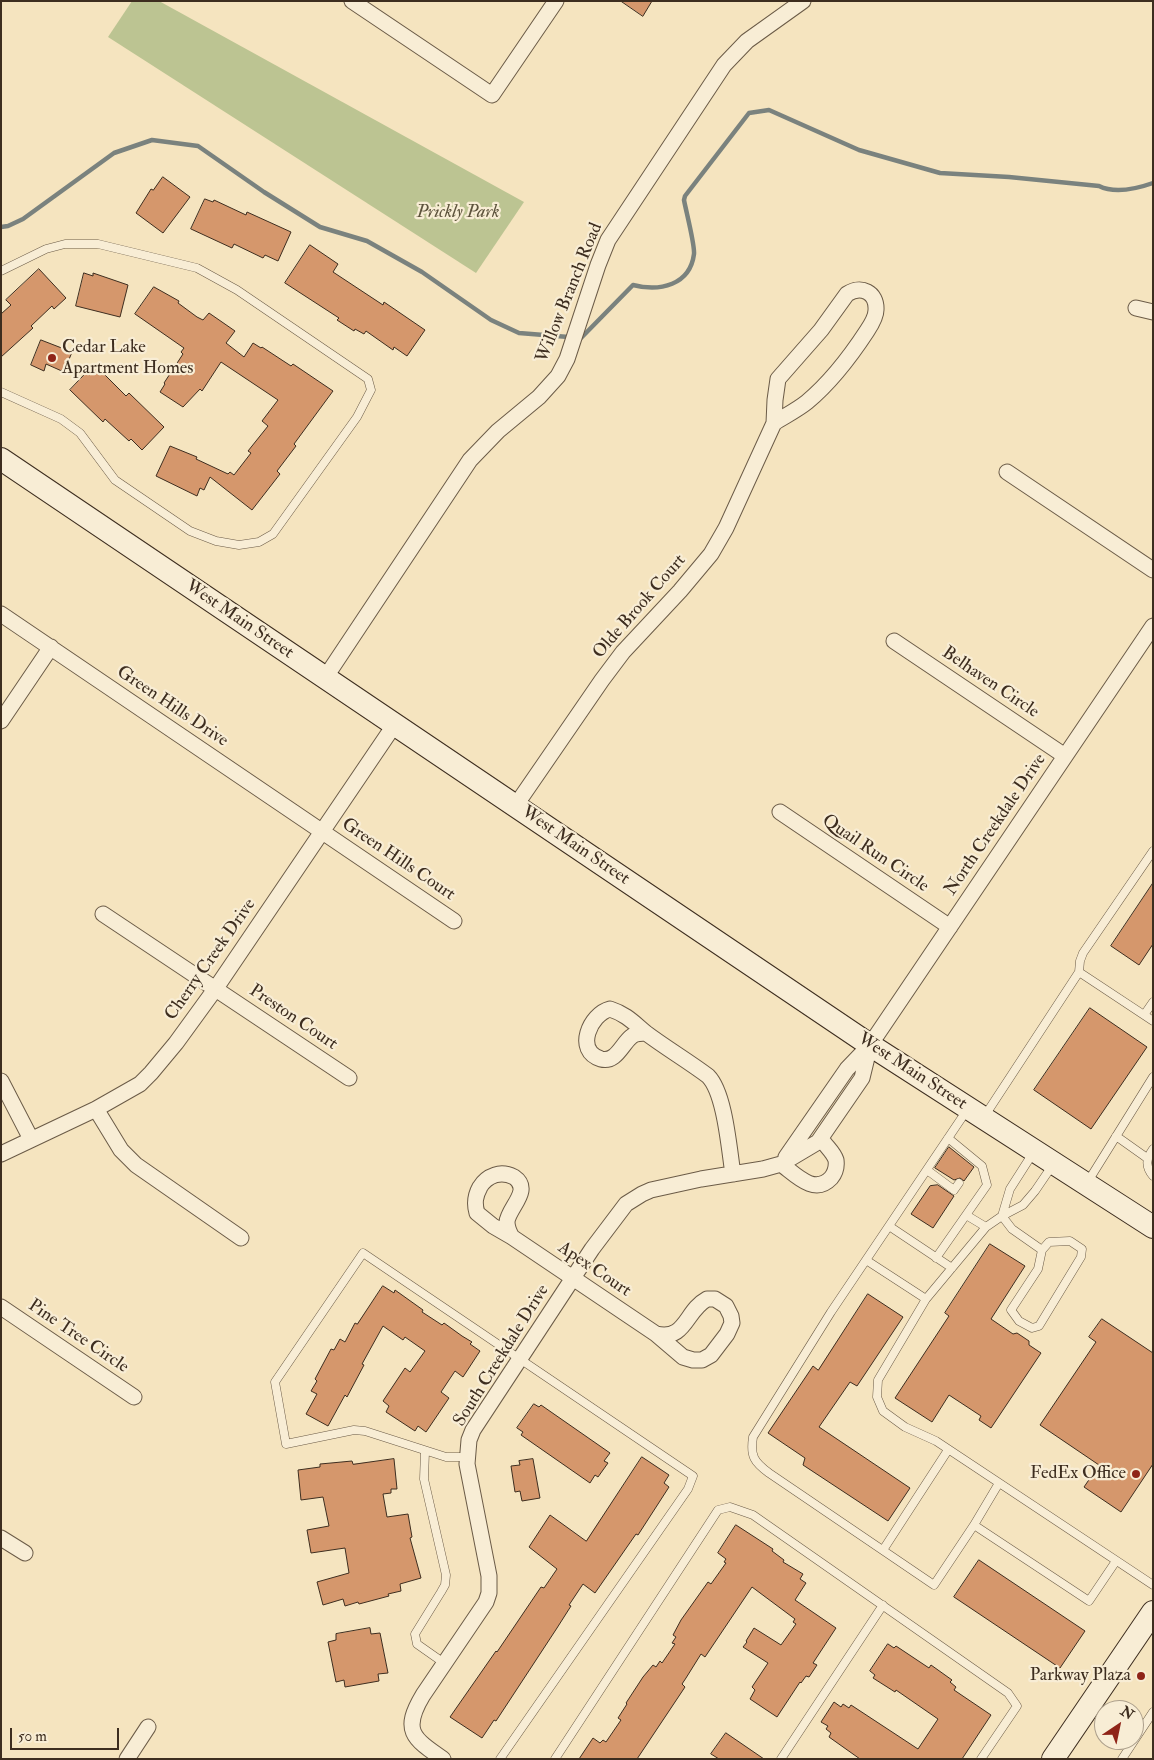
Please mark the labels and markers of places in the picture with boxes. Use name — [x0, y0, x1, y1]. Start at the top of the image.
place label: Cedar Lake Apartment Homes — [62, 337, 193, 379]
marker: Cedar Lake Apartment Homes — [46, 352, 58, 364]
place label: FedEx Office — [1030, 1463, 1126, 1485]
marker: FedEx Office — [1130, 1468, 1142, 1480]
place label: Parkway Plaza — [1030, 1665, 1131, 1687]
marker: Parkway Plaza — [1135, 1670, 1147, 1682]

